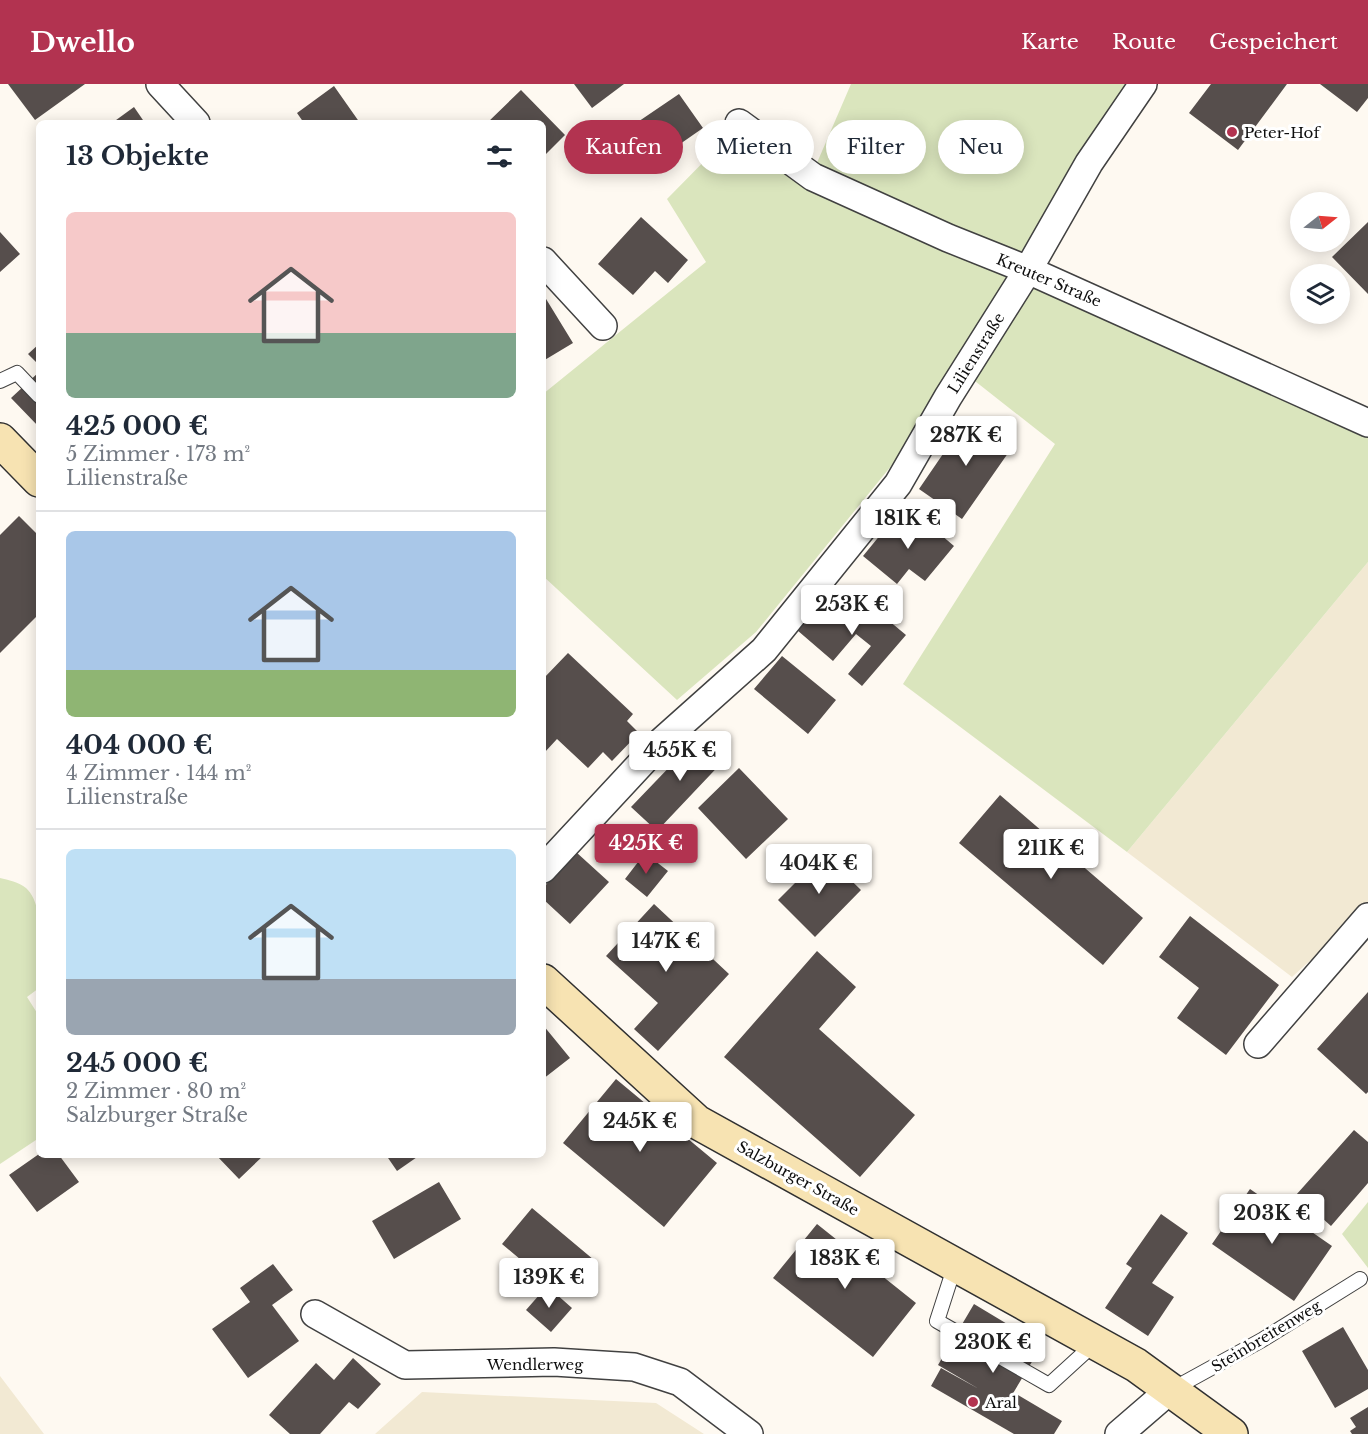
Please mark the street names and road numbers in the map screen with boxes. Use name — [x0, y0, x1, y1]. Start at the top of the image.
street label: Kreuter Straße — [994, 249, 1104, 311]
street label: Lilienstraße — [944, 309, 1008, 397]
street label: Salzburger Straße — [734, 1137, 862, 1219]
street label: Steinbreitenweg — [1208, 1295, 1325, 1376]
street label: Wendlerweg — [486, 1355, 584, 1374]

